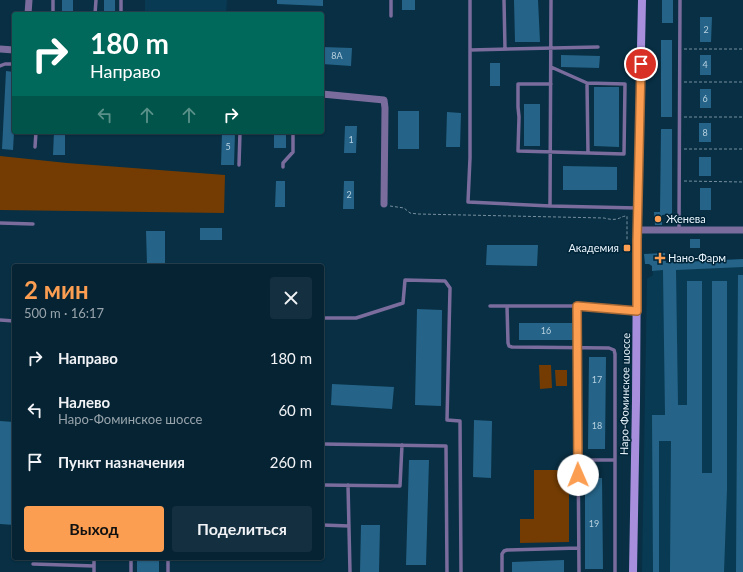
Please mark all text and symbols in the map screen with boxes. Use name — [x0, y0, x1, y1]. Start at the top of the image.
house number: 2 — [703, 24, 709, 35]
text: 180 m — [90, 26, 169, 60]
icon: right — [24, 28, 76, 80]
pin — [624, 47, 658, 81]
house number: 8А — [331, 50, 344, 61]
icon: arrive — [630, 53, 652, 75]
house number: 4 — [702, 59, 708, 70]
text: Направо — [90, 60, 161, 82]
house number: 6 — [702, 93, 708, 104]
icon: left — [94, 104, 116, 126]
icon: ahead — [136, 104, 158, 126]
icon: ahead — [178, 104, 200, 126]
icon: right — [220, 104, 242, 126]
house number: 8 — [702, 127, 708, 138]
house number: 1 — [348, 134, 354, 145]
house number: 5 — [225, 141, 231, 152]
house number: 2 — [346, 189, 352, 200]
place label: Женева — [666, 212, 706, 225]
marker: Женева — [653, 214, 663, 224]
place label: Академия — [568, 241, 619, 254]
marker: Академия — [622, 243, 632, 253]
place label: Нано-Фарм — [668, 251, 726, 264]
marker: Нано-Фарм — [655, 253, 665, 263]
text: 2 мин — [24, 275, 89, 304]
button: close — [270, 277, 312, 319]
text: 500 m · 16:17 — [24, 305, 104, 321]
house number: 16 — [541, 325, 551, 336]
street label: Наро-Фоминское шоссе — [617, 333, 632, 455]
icon: right — [24, 347, 46, 369]
text: Направо — [58, 349, 118, 367]
text: 180 m — [270, 349, 312, 367]
house number: 17 — [592, 374, 602, 385]
text: Налево — [58, 393, 110, 411]
icon: left — [24, 399, 46, 421]
text: 60 m — [278, 401, 312, 419]
text: Наро-Фоминское шоссе — [58, 411, 202, 427]
house number: 18 — [592, 420, 602, 431]
icon: arrive — [24, 451, 46, 473]
text: Пункт назначения — [58, 453, 185, 471]
text: 260 m — [270, 453, 312, 471]
position arrow — [557, 454, 599, 496]
button: Выход — [24, 506, 164, 552]
button: Поделиться — [172, 506, 312, 552]
house number: 19 — [589, 518, 599, 529]

